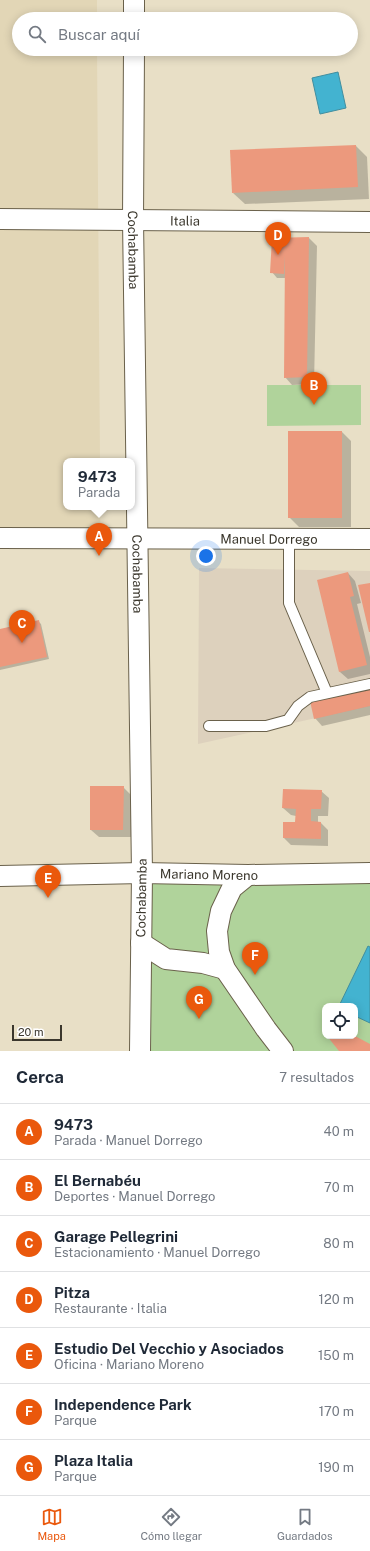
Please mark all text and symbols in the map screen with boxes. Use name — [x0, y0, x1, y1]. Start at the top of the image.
search box — [12, 12, 358, 56]
icon: search — [26, 23, 48, 45]
text: Buscar aquí — [58, 26, 140, 43]
street label: Cochabamba — [125, 210, 141, 290]
street label: Italia — [170, 213, 200, 229]
pin: D — [265, 222, 291, 255]
pin: B — [301, 372, 327, 405]
popup — [63, 458, 135, 510]
text: 9473 — [78, 468, 117, 485]
text: Parada — [78, 485, 120, 500]
pin: A — [86, 523, 112, 556]
street label: Manuel Dorrego — [220, 532, 318, 547]
street label: Cochabamba — [129, 534, 145, 614]
your location — [196, 546, 216, 566]
pin: C — [9, 610, 35, 643]
street label: Cochabamba — [133, 858, 150, 938]
pin: E — [35, 865, 61, 898]
street label: Mariano Moreno — [160, 866, 258, 883]
pin: F — [242, 942, 268, 975]
pin: G — [186, 986, 212, 1019]
map controls — [322, 1003, 358, 1039]
button: locate — [322, 1003, 358, 1039]
scale bar — [12, 1023, 62, 1042]
text: 20 m — [18, 1026, 43, 1038]
text: Cerca — [16, 1067, 64, 1087]
text: 7 resultados — [279, 1070, 354, 1085]
text: 9473 — [54, 1116, 93, 1133]
text: A — [24, 1124, 34, 1139]
text: 40 m — [323, 1124, 354, 1139]
text: Parada · Manuel Dorrego — [54, 1133, 203, 1148]
text: El Bernabéu — [54, 1172, 141, 1189]
text: B — [25, 1180, 33, 1195]
text: 70 m — [324, 1180, 354, 1195]
text: Deportes · Manuel Dorrego — [54, 1189, 215, 1204]
text: Garage Pellegrini — [54, 1228, 178, 1245]
text: C — [24, 1236, 34, 1251]
text: 80 m — [323, 1236, 354, 1251]
text: Estacionamiento · Manuel Dorrego — [54, 1245, 260, 1260]
text: Pitza — [54, 1284, 90, 1301]
text: D — [24, 1292, 34, 1307]
text: 120 m — [319, 1292, 354, 1307]
text: Restaurante · Italia — [54, 1301, 167, 1316]
text: Estudio Del Vecchio y Asociados — [54, 1340, 284, 1357]
text: E — [25, 1348, 33, 1363]
text: 150 m — [318, 1348, 354, 1363]
text: Oficina · Mariano Moreno — [54, 1357, 204, 1372]
text: Independence Park — [54, 1396, 192, 1413]
text: F — [25, 1404, 33, 1419]
text: 170 m — [319, 1404, 354, 1419]
text: Parque — [54, 1413, 97, 1428]
text: Plaza Italia — [54, 1452, 133, 1469]
text: G — [24, 1460, 34, 1475]
text: 190 m — [318, 1460, 354, 1475]
text: Parque — [54, 1469, 97, 1484]
tab: Mapa — [37, 1506, 66, 1542]
tab: Cómo llegar — [141, 1506, 202, 1542]
tab: Guardados — [277, 1506, 333, 1542]

